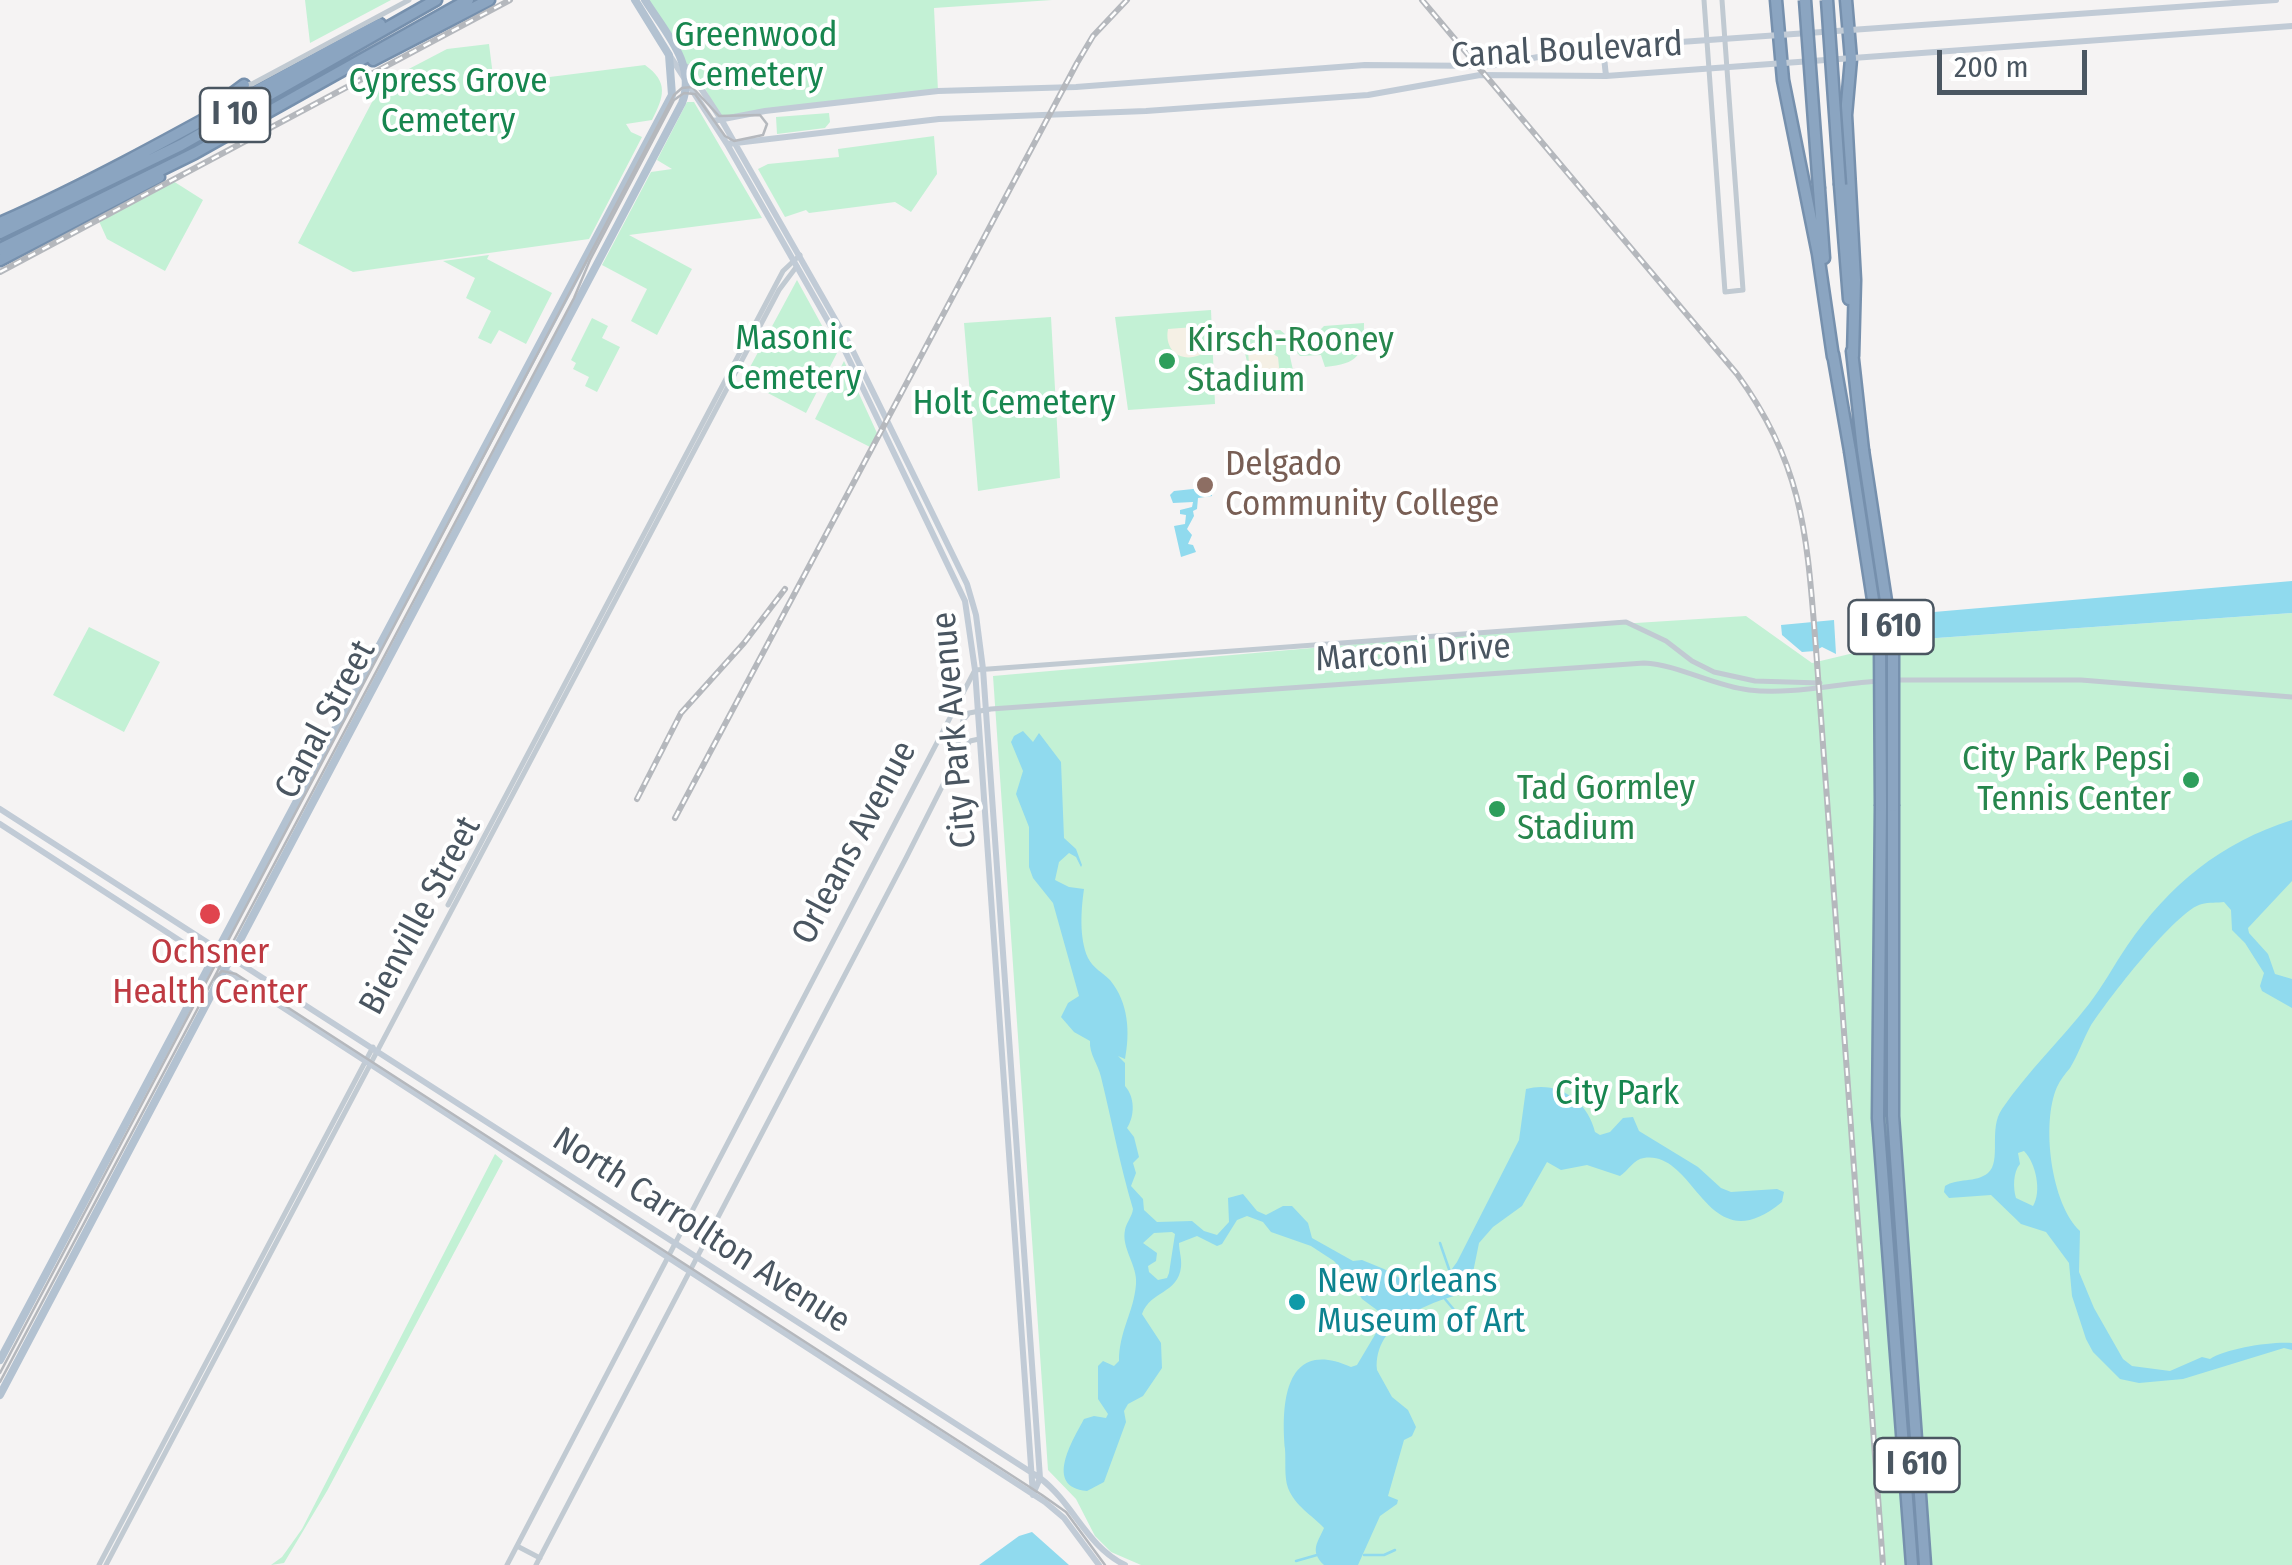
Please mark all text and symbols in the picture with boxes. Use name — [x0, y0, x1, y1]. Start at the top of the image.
park label: Greenwood Cemetery — [675, 15, 837, 97]
street label: Canal Boulevard — [1450, 24, 1684, 78]
scale bar — [1942, 30, 2092, 92]
text: 200 m — [1954, 49, 2029, 85]
park label: Cypress Grove Cemetery — [349, 61, 547, 143]
road number: I 10 — [200, 88, 270, 142]
park label: Masonic Cemetery — [727, 318, 861, 400]
place label: Kirsch-Rooney Stadium — [1187, 320, 1394, 402]
marker: Kirsch-Rooney Stadium — [1156, 350, 1178, 372]
park label: Holt Cemetery — [912, 383, 1116, 425]
place label: Delgado Community College — [1225, 444, 1499, 526]
marker: Delgado Community College — [1194, 474, 1216, 496]
road number: I 610 — [1848, 600, 1934, 654]
street label: City Park Avenue — [924, 610, 986, 850]
street label: Marconi Drive — [1314, 626, 1512, 682]
street label: Canal Street — [267, 634, 385, 806]
street label: Orleans Avenue — [784, 734, 926, 952]
place label: City Park Pepsi Tennis Center — [1962, 739, 2171, 821]
place label: Tad Gormley Stadium — [1517, 768, 1695, 850]
marker: City Park Pepsi Tennis Center — [2180, 769, 2202, 791]
marker: Tad Gormley Stadium — [1486, 798, 1508, 820]
street label: Bienville Street — [351, 810, 491, 1022]
marker: Ochsner Health Center — [197, 901, 223, 927]
place label: Ochsner Health Center — [112, 932, 308, 1014]
park label: City Park — [1555, 1073, 1679, 1115]
street label: North Carrollton Avenue — [544, 1119, 858, 1343]
place label: New Orleans Museum of Art — [1317, 1261, 1525, 1343]
marker: New Orleans Museum of Art — [1286, 1291, 1308, 1313]
road number: I 610 — [1874, 1438, 1960, 1492]

